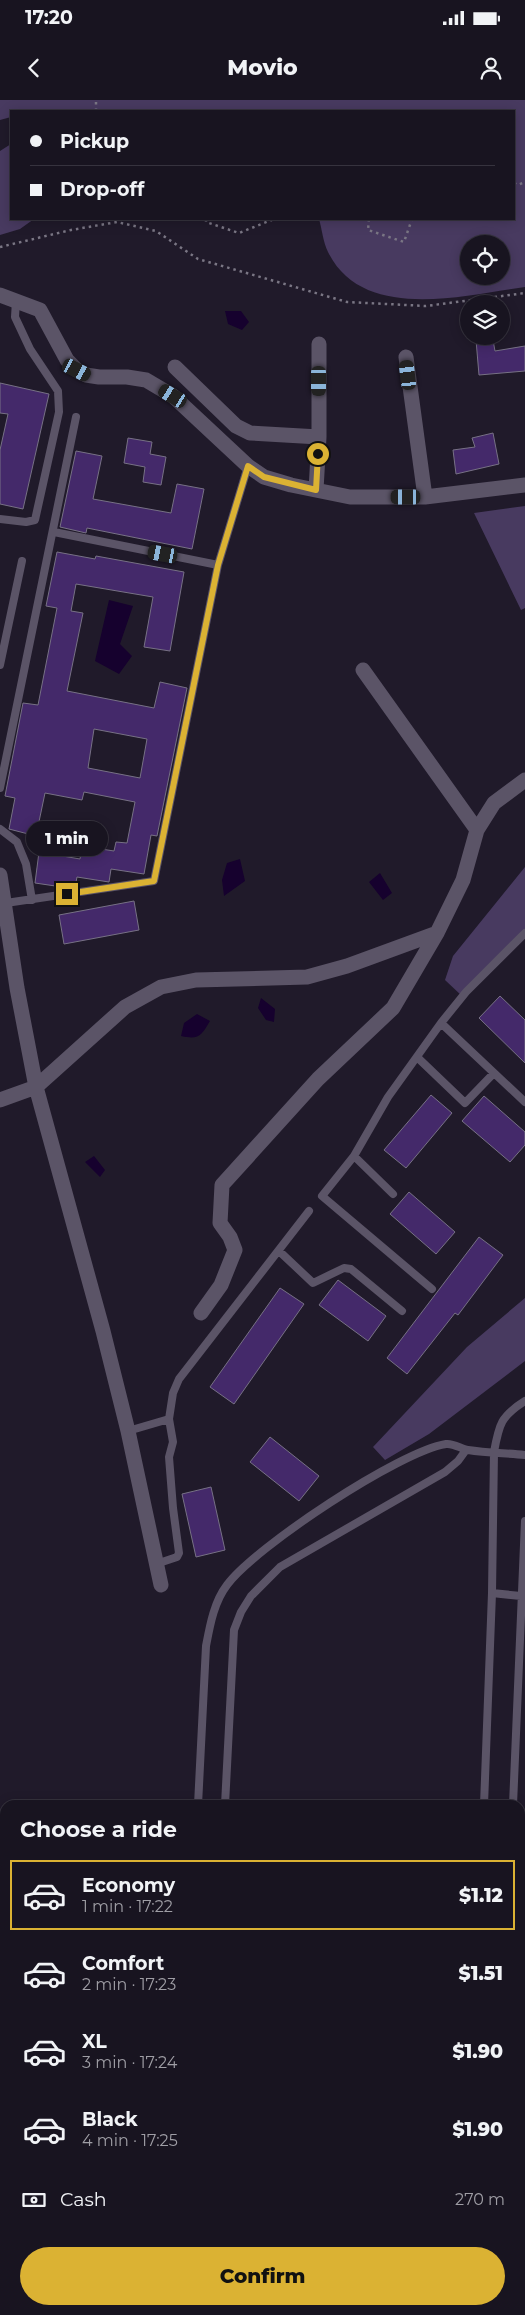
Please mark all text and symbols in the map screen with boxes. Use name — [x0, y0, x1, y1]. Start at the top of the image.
text: 17:20 — [25, 6, 73, 29]
icon: back — [20, 54, 48, 82]
text: Movio — [227, 54, 298, 81]
icon: person — [477, 54, 505, 82]
text: Pickup — [60, 130, 129, 153]
text: Drop-off — [60, 178, 144, 201]
map controls — [460, 235, 510, 345]
button: locate — [460, 235, 510, 285]
button: layers — [460, 295, 510, 345]
car — [60, 356, 93, 384]
car — [398, 359, 417, 391]
car — [311, 366, 326, 396]
car — [156, 382, 189, 410]
route start — [307, 443, 329, 465]
car — [391, 490, 421, 505]
car — [146, 544, 179, 564]
callout: 1 min — [26, 822, 108, 856]
text: 1 min — [45, 829, 89, 848]
route end — [56, 883, 78, 905]
text: Choose a ride — [20, 1816, 177, 1843]
icon: car — [22, 1873, 67, 1918]
text: Economy — [82, 1874, 175, 1897]
text: $1.12 — [459, 1884, 503, 1907]
text: 1 min · 17:22 — [82, 1897, 173, 1916]
icon: car — [22, 1951, 67, 1996]
text: Comfort — [82, 1952, 164, 1975]
text: $1.51 — [459, 1962, 503, 1985]
text: 2 min · 17:23 — [82, 1975, 176, 1994]
icon: car — [22, 2029, 67, 2074]
text: XL — [82, 2030, 107, 2053]
text: $1.90 — [452, 2040, 503, 2063]
text: 3 min · 17:24 — [82, 2053, 177, 2072]
icon: car — [22, 2107, 67, 2152]
text: Black — [82, 2108, 138, 2131]
text: $1.90 — [452, 2118, 503, 2141]
text: 4 min · 17:25 — [82, 2131, 178, 2150]
icon: cash — [20, 2186, 48, 2214]
text: Cash — [60, 2188, 107, 2211]
text: 270 m — [455, 2190, 505, 2209]
button: Confirm — [20, 2247, 505, 2305]

